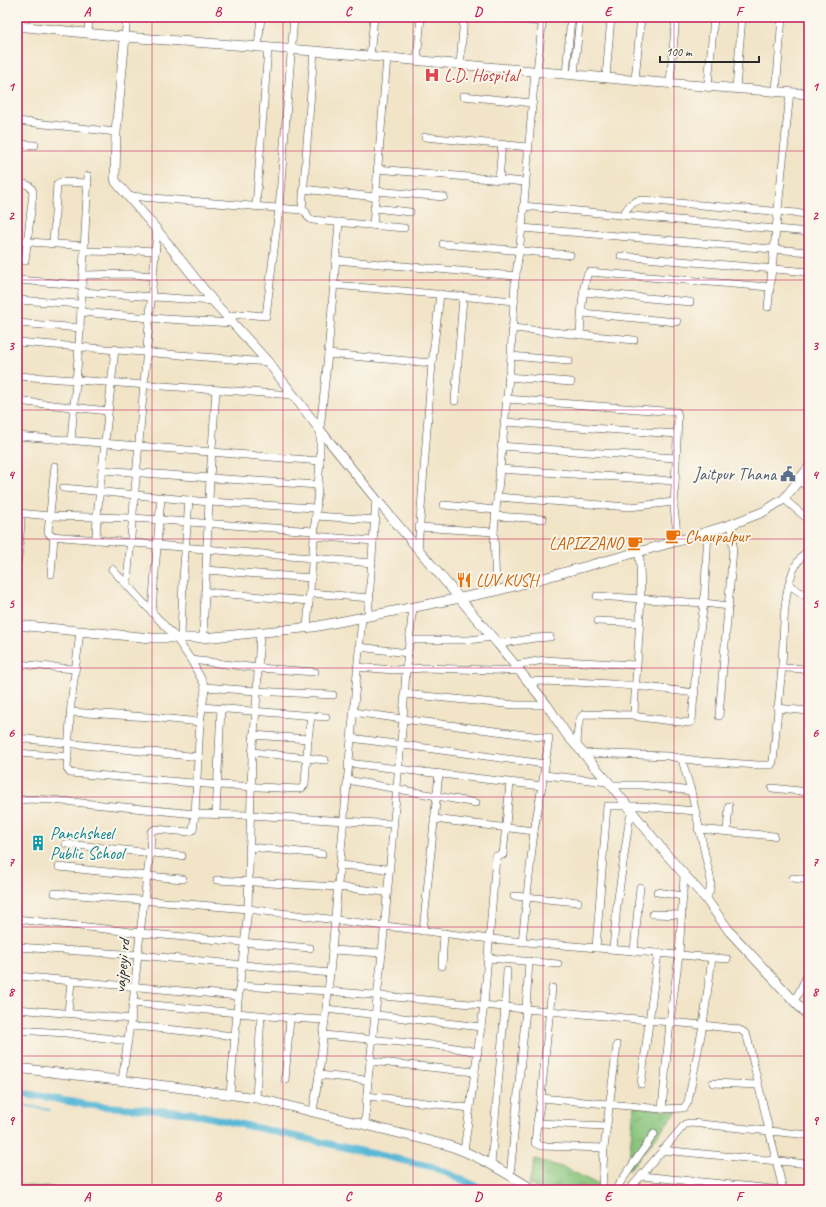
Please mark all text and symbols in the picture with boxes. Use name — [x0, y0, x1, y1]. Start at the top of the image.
text: A — [84, 4, 92, 20]
text: B — [215, 4, 223, 20]
text: C — [345, 4, 353, 20]
text: D — [474, 4, 483, 20]
text: E — [605, 4, 614, 20]
text: F — [736, 4, 745, 20]
scale bar — [660, 38, 759, 64]
text: 100 m — [666, 44, 693, 60]
place label: L.D. Hospital — [444, 65, 521, 86]
hospital icon: L.D. Hospital — [423, 66, 441, 84]
text: 1 — [8, 79, 16, 95]
text: 1 — [812, 79, 820, 95]
text: 2 — [8, 208, 15, 224]
text: 2 — [812, 208, 819, 224]
text: 3 — [8, 338, 15, 354]
text: 3 — [812, 338, 819, 354]
place label: Jaitpur Thana — [693, 464, 777, 485]
public building icon: Jaitpur Thana — [779, 465, 797, 483]
text: 4 — [8, 467, 16, 483]
text: 4 — [812, 467, 820, 483]
place label: Chaupalpur — [685, 526, 751, 547]
cafe icon: Chaupalpur — [664, 527, 682, 545]
place label: LAPIZZANO — [549, 533, 626, 554]
cafe icon: LAPIZZANO — [626, 534, 644, 552]
place label: LUV KUSH — [476, 570, 540, 591]
restaurant icon: LUV KUSH — [455, 571, 473, 589]
text: 5 — [8, 596, 15, 612]
text: 5 — [812, 596, 819, 612]
text: 6 — [8, 725, 15, 741]
text: 6 — [812, 725, 819, 741]
place label: Panchsheel Public School — [50, 823, 127, 864]
building icon: Panchsheel Public School — [29, 834, 47, 852]
text: 7 — [8, 854, 15, 870]
text: 7 — [812, 854, 819, 870]
street label: vajpeyi rd — [109, 936, 135, 994]
text: 8 — [8, 984, 16, 1000]
text: 8 — [812, 984, 820, 1000]
text: 9 — [8, 1113, 15, 1129]
text: 9 — [812, 1113, 819, 1129]
text: A — [84, 1189, 92, 1205]
text: B — [215, 1189, 223, 1205]
text: C — [345, 1189, 353, 1205]
text: D — [474, 1189, 483, 1205]
text: E — [605, 1189, 614, 1205]
text: F — [736, 1189, 745, 1205]

